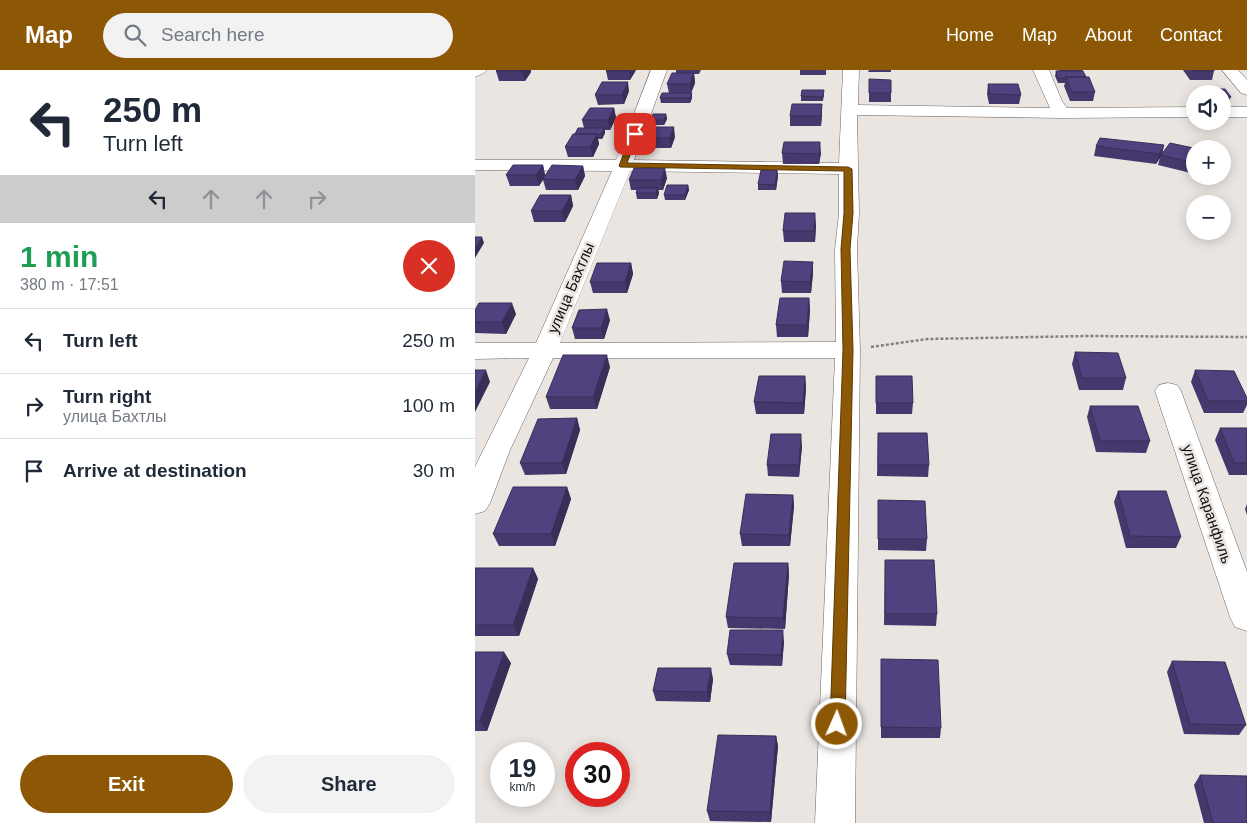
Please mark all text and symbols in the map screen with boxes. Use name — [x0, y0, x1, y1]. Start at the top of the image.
search box — [103, 13, 453, 58]
text: Map — [25, 21, 73, 48]
icon: search — [121, 21, 149, 49]
text: Search here — [161, 24, 265, 45]
text: Home — [946, 25, 994, 45]
text: Map — [1022, 25, 1057, 45]
text: About — [1085, 25, 1132, 45]
text: Contact — [1160, 25, 1222, 45]
map controls — [1186, 85, 1231, 240]
button: sound — [1186, 85, 1231, 130]
icon: left — [20, 90, 85, 155]
text: 250 m — [103, 90, 202, 129]
pin — [614, 113, 656, 155]
icon: arrive — [621, 120, 649, 148]
text: Turn left — [103, 131, 183, 156]
button: + — [1186, 140, 1231, 185]
icon: left — [144, 185, 172, 213]
icon: ahead — [197, 185, 225, 213]
icon: ahead — [250, 185, 278, 213]
icon: right — [303, 185, 331, 213]
button: − — [1186, 195, 1231, 240]
text: 1 min — [20, 240, 98, 273]
button: close — [403, 240, 455, 292]
street label: улица Бахтлы — [544, 240, 597, 336]
text: 380 m · 17:51 — [20, 276, 119, 293]
icon: left — [20, 327, 48, 355]
text: Turn left — [63, 330, 138, 351]
text: 250 m — [402, 330, 455, 351]
text: Turn right — [63, 386, 151, 407]
icon: right — [20, 392, 48, 420]
text: 100 m — [402, 395, 455, 416]
text: улица Бахтлы — [63, 408, 166, 425]
street label: улица Каранфиль — [1179, 442, 1236, 566]
icon: arrive — [20, 457, 48, 485]
text: Arrive at destination — [63, 460, 247, 481]
text: 30 m — [413, 460, 455, 481]
position arrow — [810, 697, 862, 749]
speed limit sign: 30 — [565, 742, 630, 807]
text: 19 — [509, 754, 536, 782]
button: Exit — [20, 755, 233, 813]
button: Share — [243, 755, 455, 813]
text: km/h — [509, 780, 536, 794]

